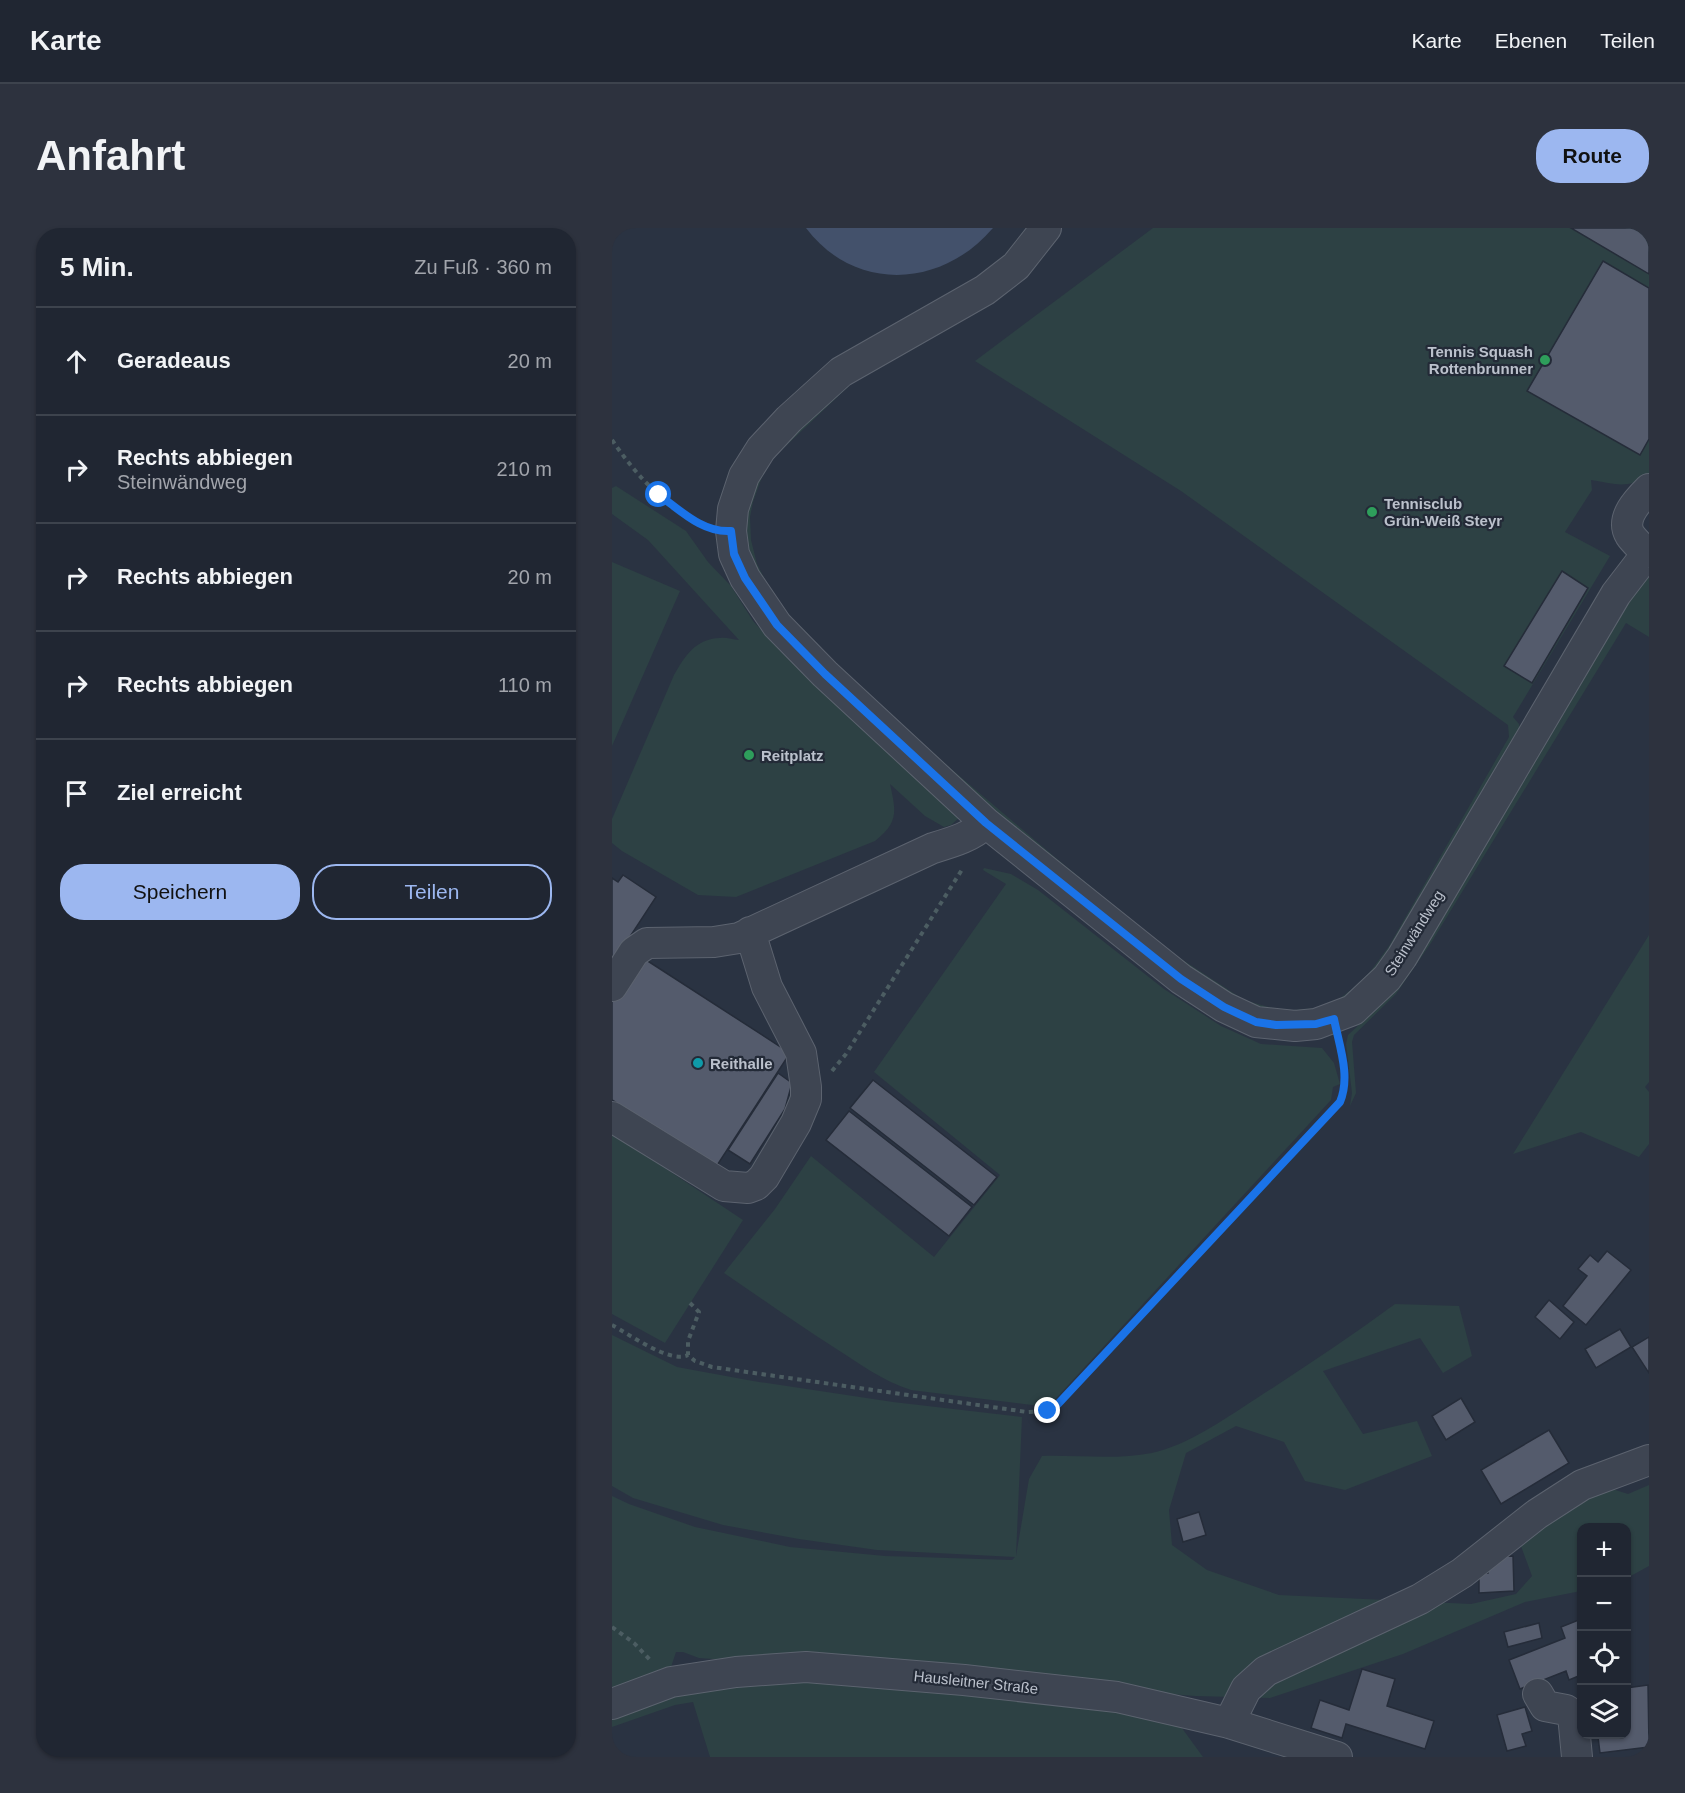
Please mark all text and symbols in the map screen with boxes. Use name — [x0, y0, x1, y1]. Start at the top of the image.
text: Karte — [30, 25, 102, 56]
text: Karte — [1412, 29, 1462, 52]
text: Ebenen — [1495, 29, 1567, 52]
text: Teilen — [1600, 29, 1655, 52]
button: Route — [1536, 129, 1649, 183]
text: Anfahrt — [36, 132, 185, 179]
text: 5 Min. — [60, 252, 134, 282]
text: Zu Fuß · 360 m — [414, 256, 552, 278]
place label: Tennis Squash Rottenbrunner — [1427, 343, 1533, 377]
icon: ahead — [60, 345, 93, 378]
text: Geradeaus — [117, 348, 231, 373]
text: 20 m — [508, 350, 552, 372]
marker: Tennis Squash Rottenbrunner — [1538, 353, 1552, 367]
text: Rechts abbiegen — [117, 445, 293, 470]
icon: right — [60, 453, 93, 486]
text: 210 m — [496, 458, 552, 480]
text: Steinwändweg — [117, 471, 247, 493]
route start — [645, 481, 671, 507]
place label: Tennisclub Grün-Weiß Steyr — [1384, 495, 1502, 529]
marker: Tennisclub Grün-Weiß Steyr — [1365, 505, 1379, 519]
icon: right — [60, 561, 93, 594]
text: Rechts abbiegen — [117, 564, 293, 589]
text: 20 m — [508, 566, 552, 588]
icon: right — [60, 669, 93, 702]
text: Rechts abbiegen — [117, 672, 293, 697]
text: 110 m — [498, 674, 552, 696]
place label: Reitplatz — [761, 747, 824, 764]
marker: Reitplatz — [742, 748, 756, 762]
icon: arrive — [60, 777, 93, 810]
text: Ziel erreicht — [117, 780, 242, 805]
button: Speichern — [60, 864, 300, 920]
button: Teilen — [312, 864, 552, 920]
street label: Steinwändweg — [1381, 887, 1447, 979]
place label: Reithalle — [710, 1055, 773, 1072]
marker: Reithalle — [691, 1056, 705, 1070]
route end — [1034, 1397, 1060, 1423]
map controls — [1577, 1523, 1631, 1739]
button: + — [1577, 1523, 1631, 1577]
button: − — [1577, 1577, 1631, 1631]
button: locate — [1577, 1631, 1631, 1685]
street label: Hausleitner Straße — [913, 1667, 1039, 1697]
button: layers — [1577, 1685, 1631, 1739]

